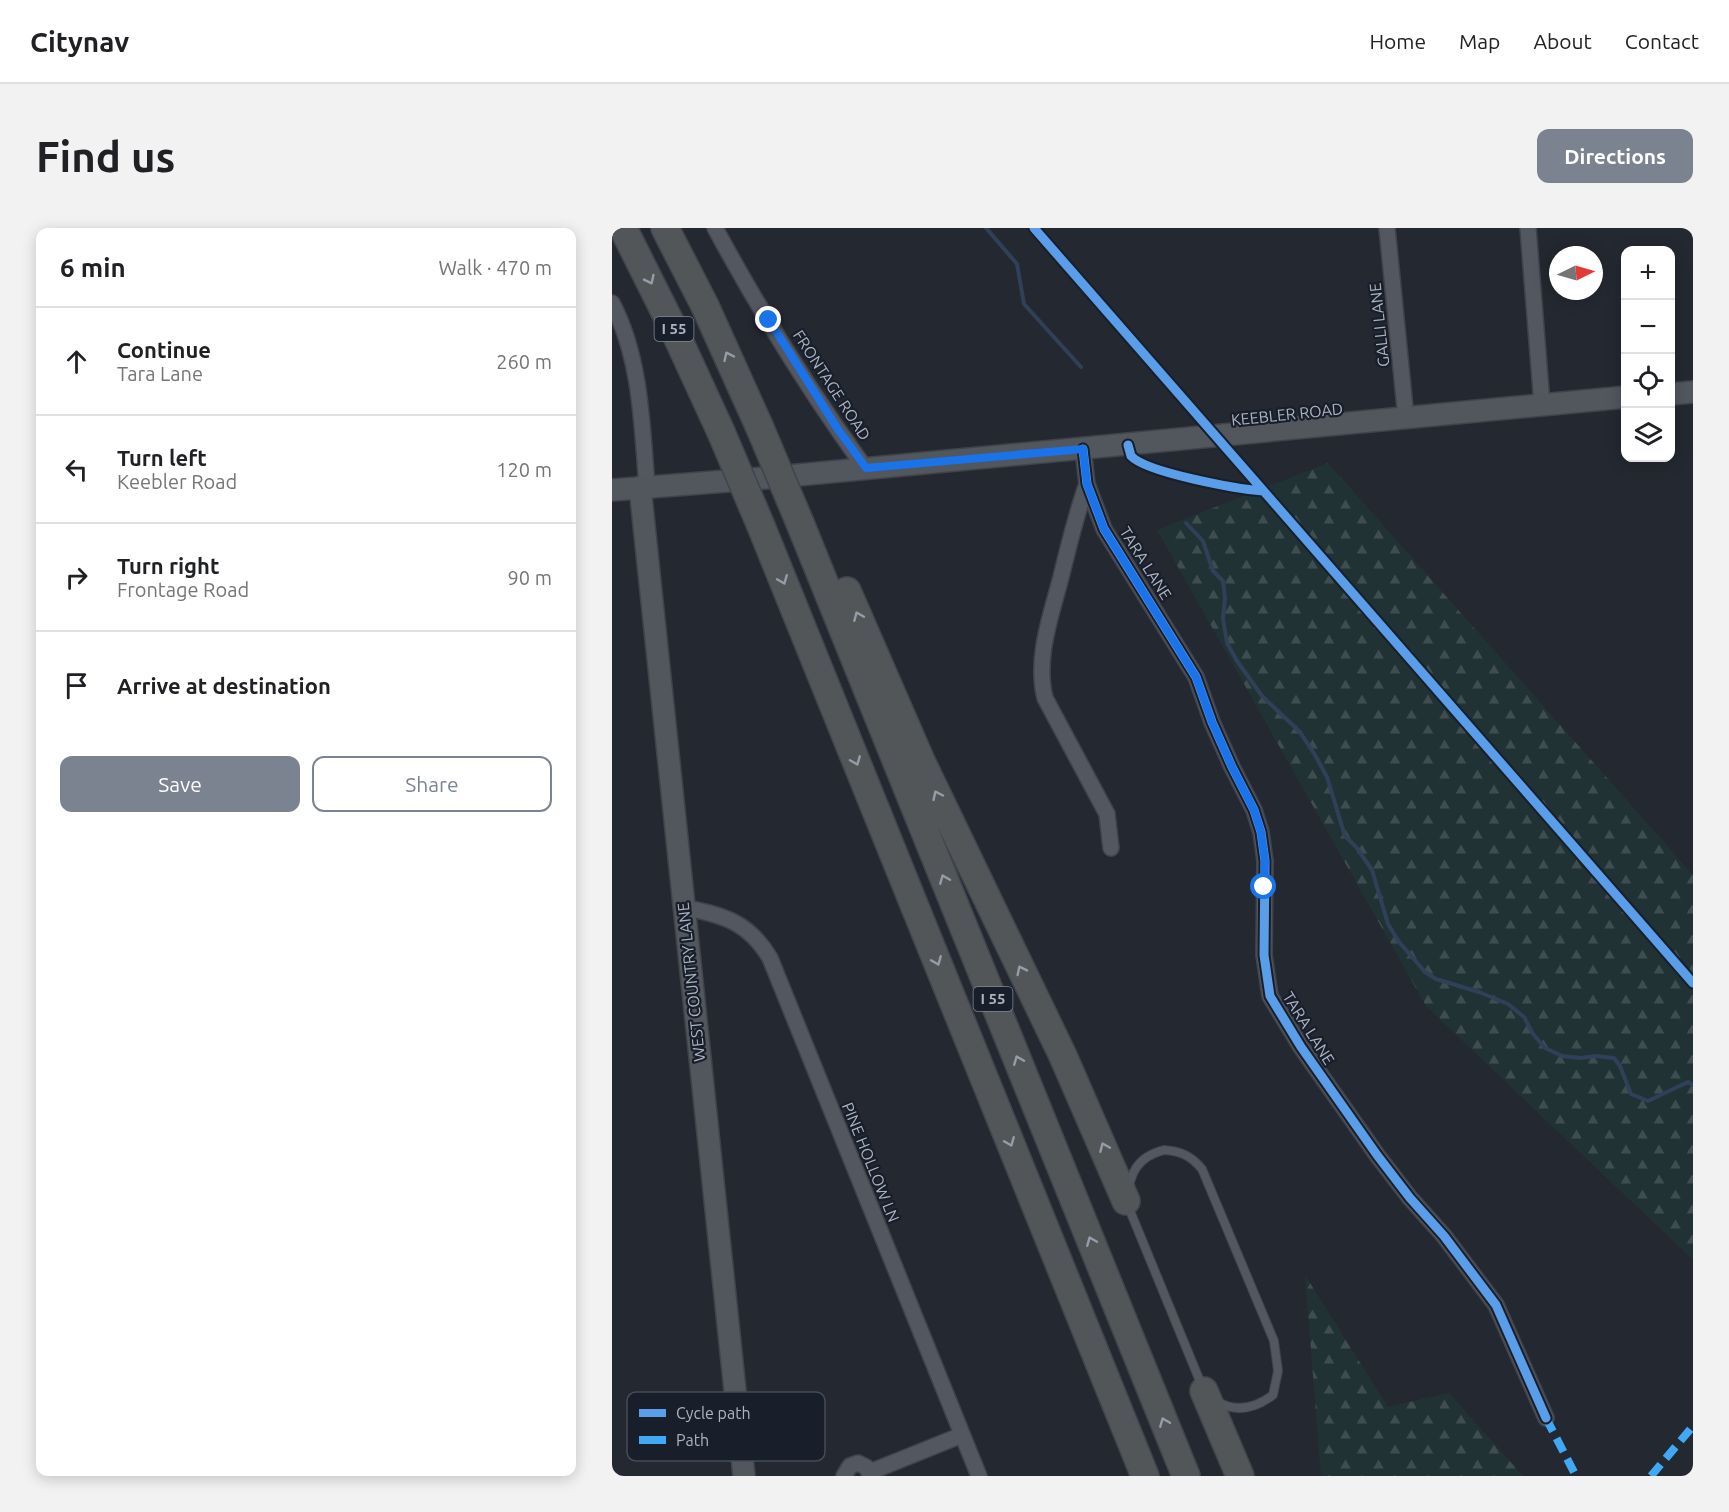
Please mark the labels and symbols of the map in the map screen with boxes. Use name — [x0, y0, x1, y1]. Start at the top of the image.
north arrow — [1549, 246, 1603, 300]
one-way arrow — [643, 273, 655, 284]
street label: GALLI LANE — [1366, 282, 1392, 368]
route end — [755, 306, 781, 332]
road number: I 55 — [654, 317, 694, 341]
street label: FRONTAGE ROAD — [790, 327, 874, 443]
one-way arrow — [723, 351, 735, 362]
street label: KEEBLER ROAD — [1230, 399, 1344, 429]
street label: TARA LANE — [1117, 523, 1175, 603]
one-way arrow — [776, 574, 788, 585]
one-way arrow — [853, 612, 865, 623]
one-way arrow — [849, 755, 861, 766]
one-way arrow — [932, 790, 944, 801]
route start — [1250, 873, 1276, 899]
one-way arrow — [939, 875, 952, 885]
street label: WEST COUNTRY LANE — [674, 901, 708, 1063]
one-way arrow — [930, 955, 942, 966]
one-way arrow — [1017, 966, 1029, 977]
road number: I 55 — [974, 987, 1012, 1011]
street label: TARA LANE — [1280, 988, 1338, 1068]
one-way arrow — [1012, 1055, 1025, 1066]
street label: PINE HOLLOW LN — [839, 1100, 903, 1224]
one-way arrow — [1003, 1136, 1015, 1147]
one-way arrow — [1099, 1142, 1111, 1153]
one-way arrow — [1086, 1236, 1098, 1247]
legend — [627, 1392, 825, 1461]
text: Cycle path — [676, 1404, 751, 1422]
one-way arrow — [1159, 1417, 1171, 1428]
text: Path — [676, 1431, 709, 1449]

